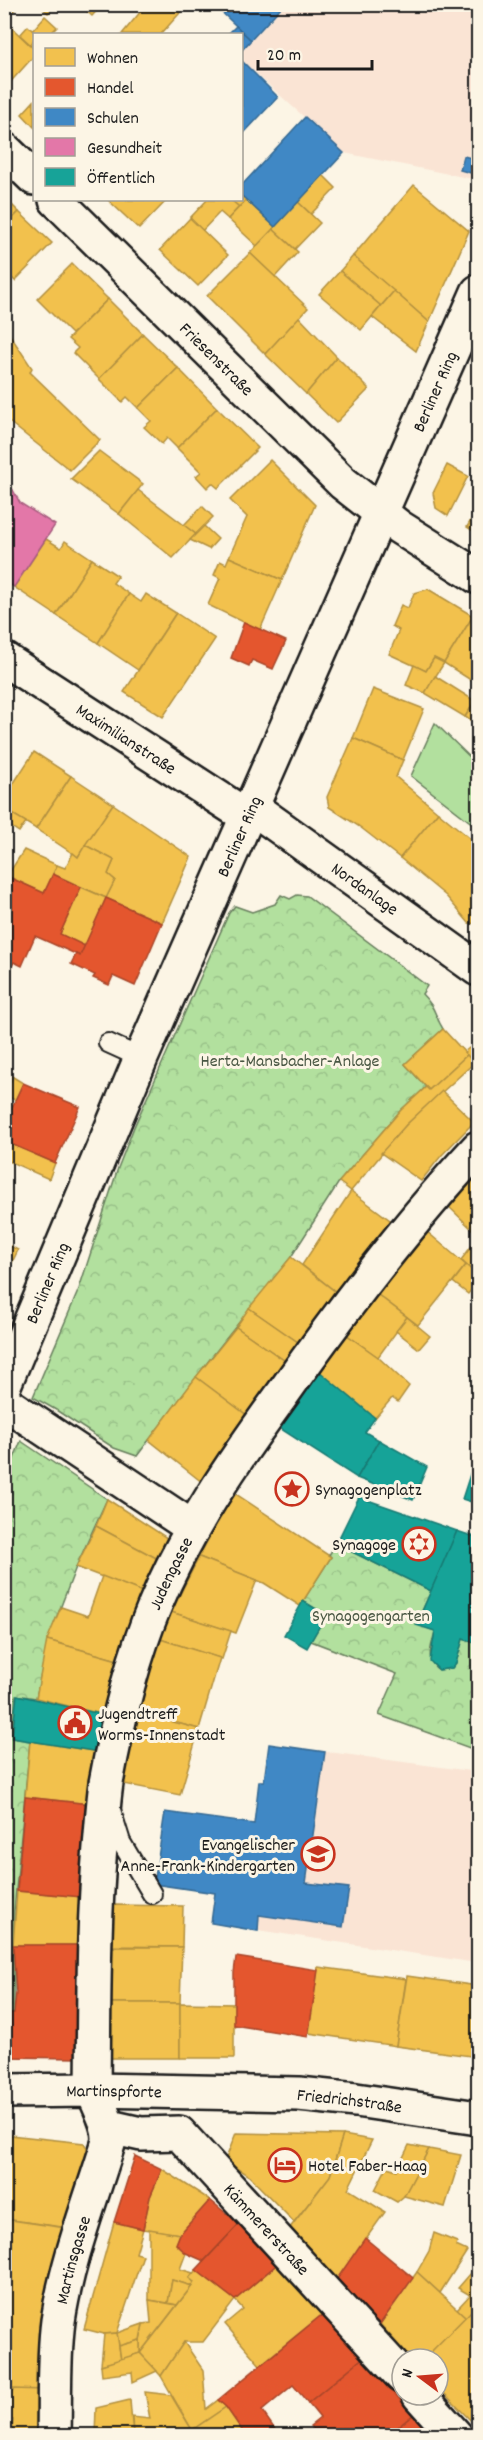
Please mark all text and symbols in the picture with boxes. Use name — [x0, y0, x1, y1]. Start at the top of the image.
legend — [33, 33, 243, 201]
scale bar — [258, 33, 372, 71]
text: 20 m — [267, 44, 301, 69]
text: Wohnen — [87, 47, 138, 72]
text: Handel — [87, 77, 134, 102]
text: Schulen — [87, 107, 139, 132]
text: Gesundheit — [87, 137, 163, 162]
text: Öffentlich — [87, 167, 155, 192]
street label: Friesenstraße — [172, 318, 258, 403]
street label: Berliner Ring — [408, 348, 465, 437]
street label: Maximilianstraße — [70, 699, 180, 782]
street label: Berliner Ring — [212, 793, 270, 882]
street label: Nordanlage — [325, 858, 403, 923]
park label: Herta-Mansbacher-Anlage — [200, 1050, 380, 1075]
street label: Berliner Ring — [21, 1239, 77, 1328]
place icon: Synagogenplatz — [274, 1471, 310, 1507]
place label: Synagogenplatz — [315, 1479, 422, 1504]
synagogue icon: Synagoge — [401, 1526, 437, 1562]
street label: Judengasse — [144, 1533, 201, 1614]
place label: Synagoge — [332, 1534, 396, 1559]
park label: Synagogengarten — [312, 1605, 430, 1630]
place label: Jugendtreff Worms-Innenstadt — [98, 1703, 226, 1749]
public building icon: Jugendtreff Worms-Innenstadt — [57, 1705, 93, 1741]
place label: Evangelischer Anne-Frank-Kindergarten — [121, 1834, 295, 1880]
school or university icon: Evangelischer Anne-Frank-Kindergarten — [300, 1836, 336, 1872]
street label: Martinspforte — [66, 2080, 162, 2106]
street label: Friedrichstraße — [296, 2084, 404, 2122]
hotel icon: Hotel Faber-Haag — [267, 2147, 303, 2183]
place label: Hotel Faber-Haag — [308, 2155, 427, 2180]
street label: Kämmererstraße — [216, 2179, 314, 2282]
street label: Martinsgasse — [51, 2213, 99, 2307]
north arrow — [390, 2347, 450, 2407]
text: N — [396, 2366, 420, 2381]

